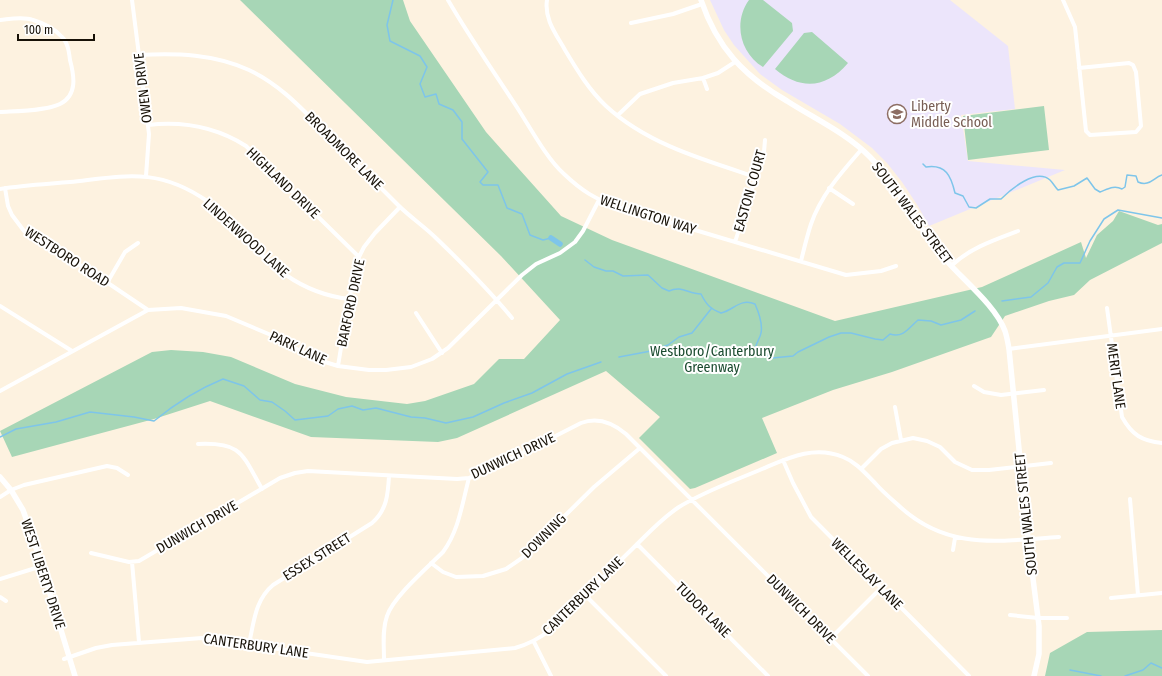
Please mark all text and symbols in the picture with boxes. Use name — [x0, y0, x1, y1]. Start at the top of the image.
scale bar — [18, 16, 94, 42]
text: 100 m — [24, 23, 53, 37]
street label: OWEN DRIVE — [130, 51, 156, 124]
place label: Liberty Middle School — [911, 98, 992, 131]
school or university icon: Liberty Middle School — [886, 103, 908, 125]
street label: BROADMORE LANE — [301, 108, 387, 194]
street label: HIGHLAND DRIVE — [243, 144, 323, 223]
street label: EASTON COURT — [730, 147, 770, 234]
street label: SOUTH WALES STREET — [868, 159, 956, 268]
street label: WELLINGTON WAY — [598, 191, 698, 239]
street label: LINDENWOOD LANE — [200, 195, 293, 281]
street label: WESTBORO ROAD — [21, 223, 113, 291]
street label: BARFORD DRIVE — [333, 257, 369, 349]
street label: PARK LANE — [267, 327, 330, 369]
street label: MERIT LANE — [1103, 342, 1129, 410]
park label: Westboro/Canterbury Greenway — [650, 343, 775, 376]
street label: DUNWICH DRIVE — [468, 429, 558, 483]
street label: SOUTH WALES STREET — [1011, 451, 1041, 576]
street label: DUNWICH DRIVE — [153, 497, 241, 557]
street label: DOWNING — [518, 510, 570, 562]
street label: WEST LIBERTY DRIVE — [17, 517, 69, 632]
street label: ESSEX STREET — [280, 529, 355, 585]
street label: WELLESLAY LANE — [828, 535, 907, 614]
street label: CANTERBURY LANE — [539, 553, 627, 639]
street label: DUNWICH DRIVE — [763, 571, 839, 647]
street label: TUDOR LANE — [672, 579, 734, 641]
street label: CANTERBURY LANE — [202, 630, 310, 662]

